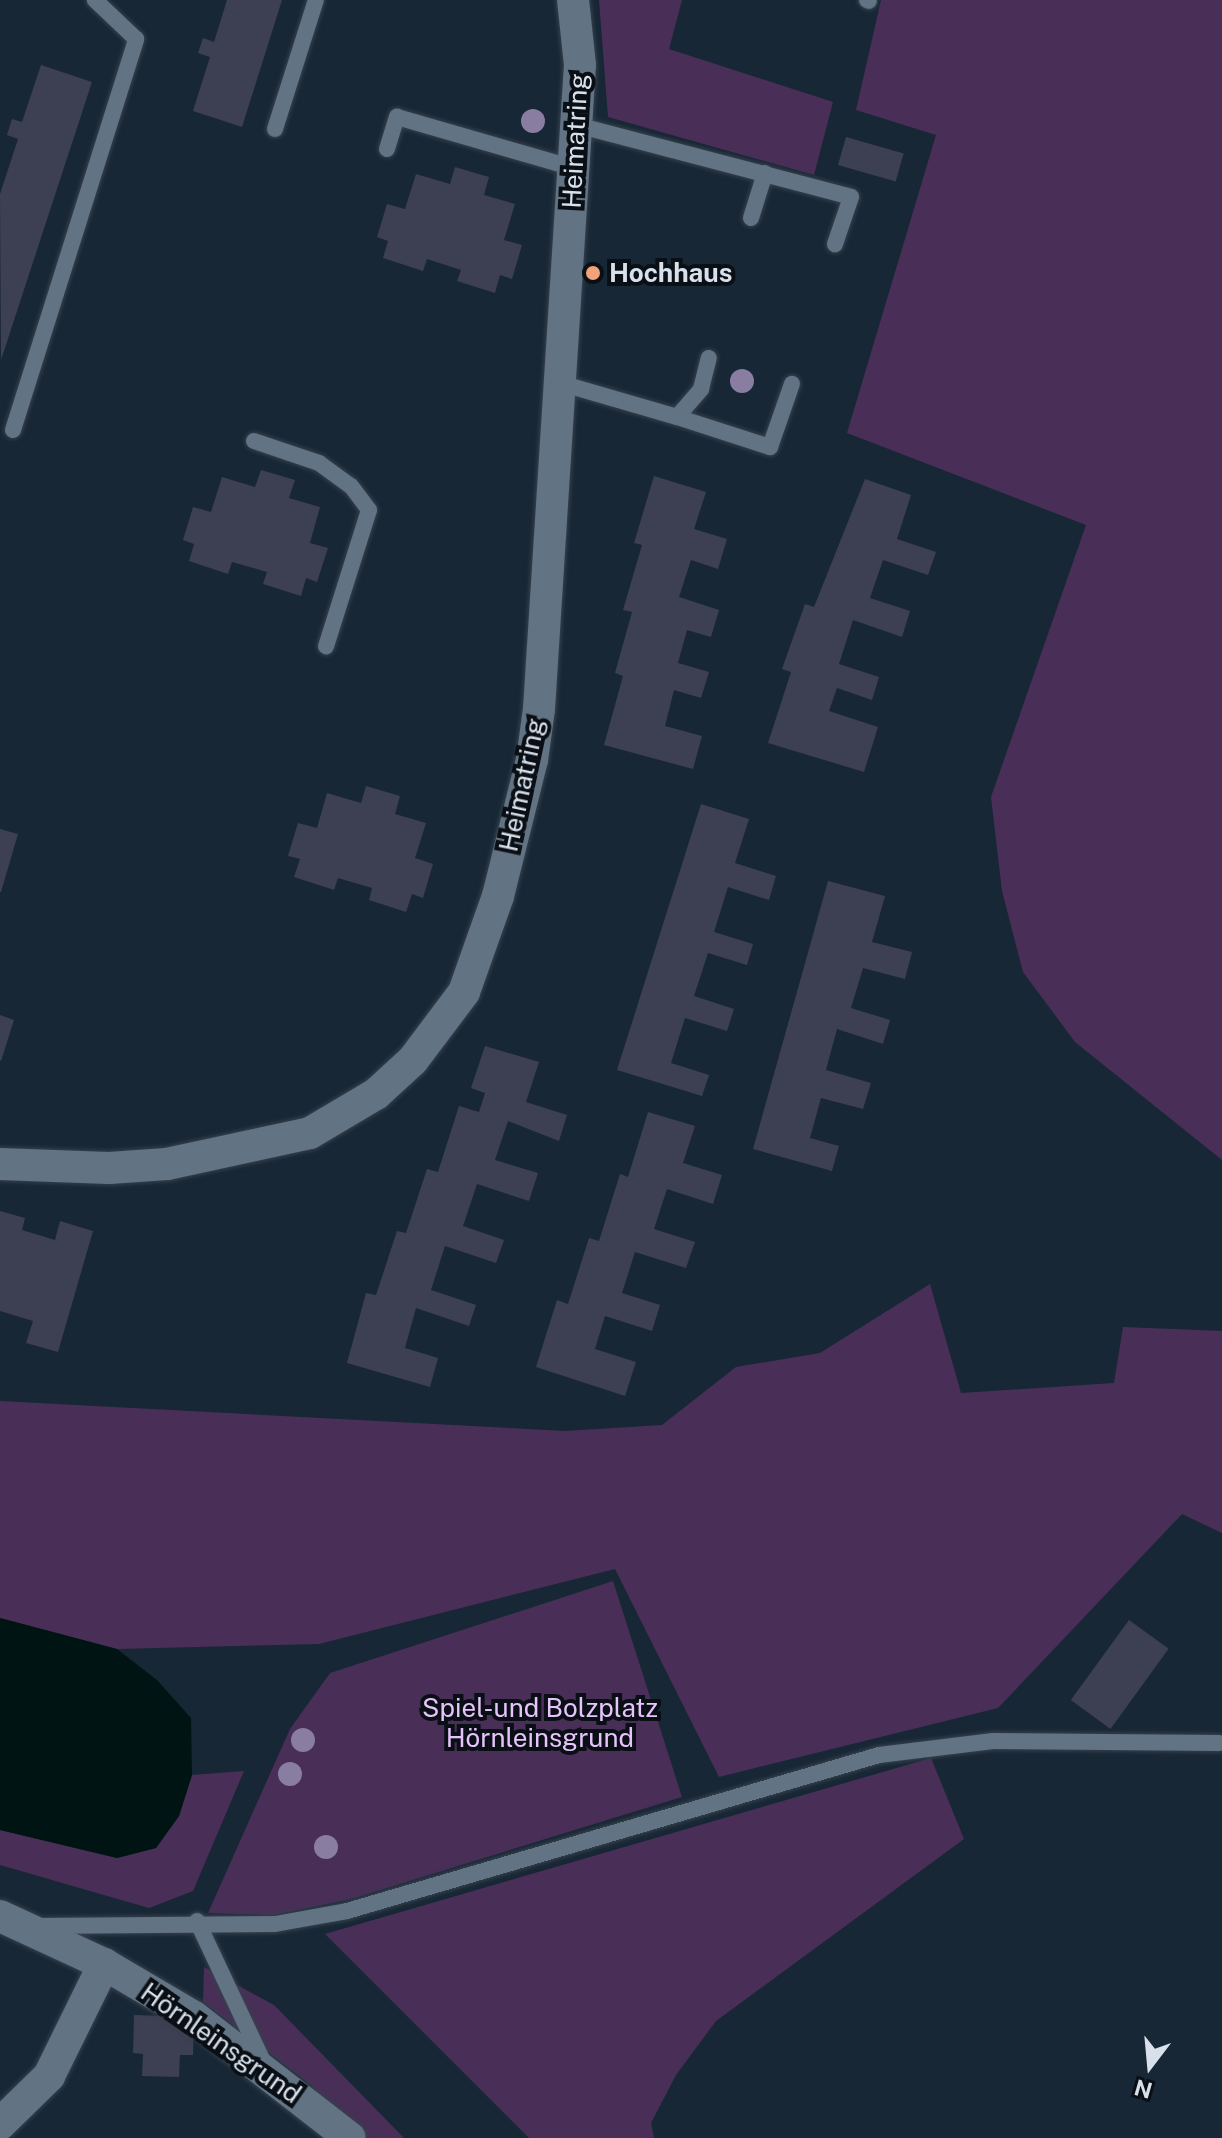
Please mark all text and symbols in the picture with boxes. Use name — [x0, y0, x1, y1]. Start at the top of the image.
street label: Heimatring — [556, 73, 594, 209]
place label: Hochhaus — [609, 257, 732, 289]
marker: Hochhaus — [584, 264, 602, 282]
street label: Heimatring — [493, 716, 551, 854]
park label: Spiel-und Bolzplatz Hörnleinsgrund — [422, 1692, 658, 1754]
street label: Hörnleinsgrund — [135, 1976, 307, 2110]
north arrow — [1110, 2026, 1190, 2106]
text: N — [1132, 2074, 1155, 2104]

